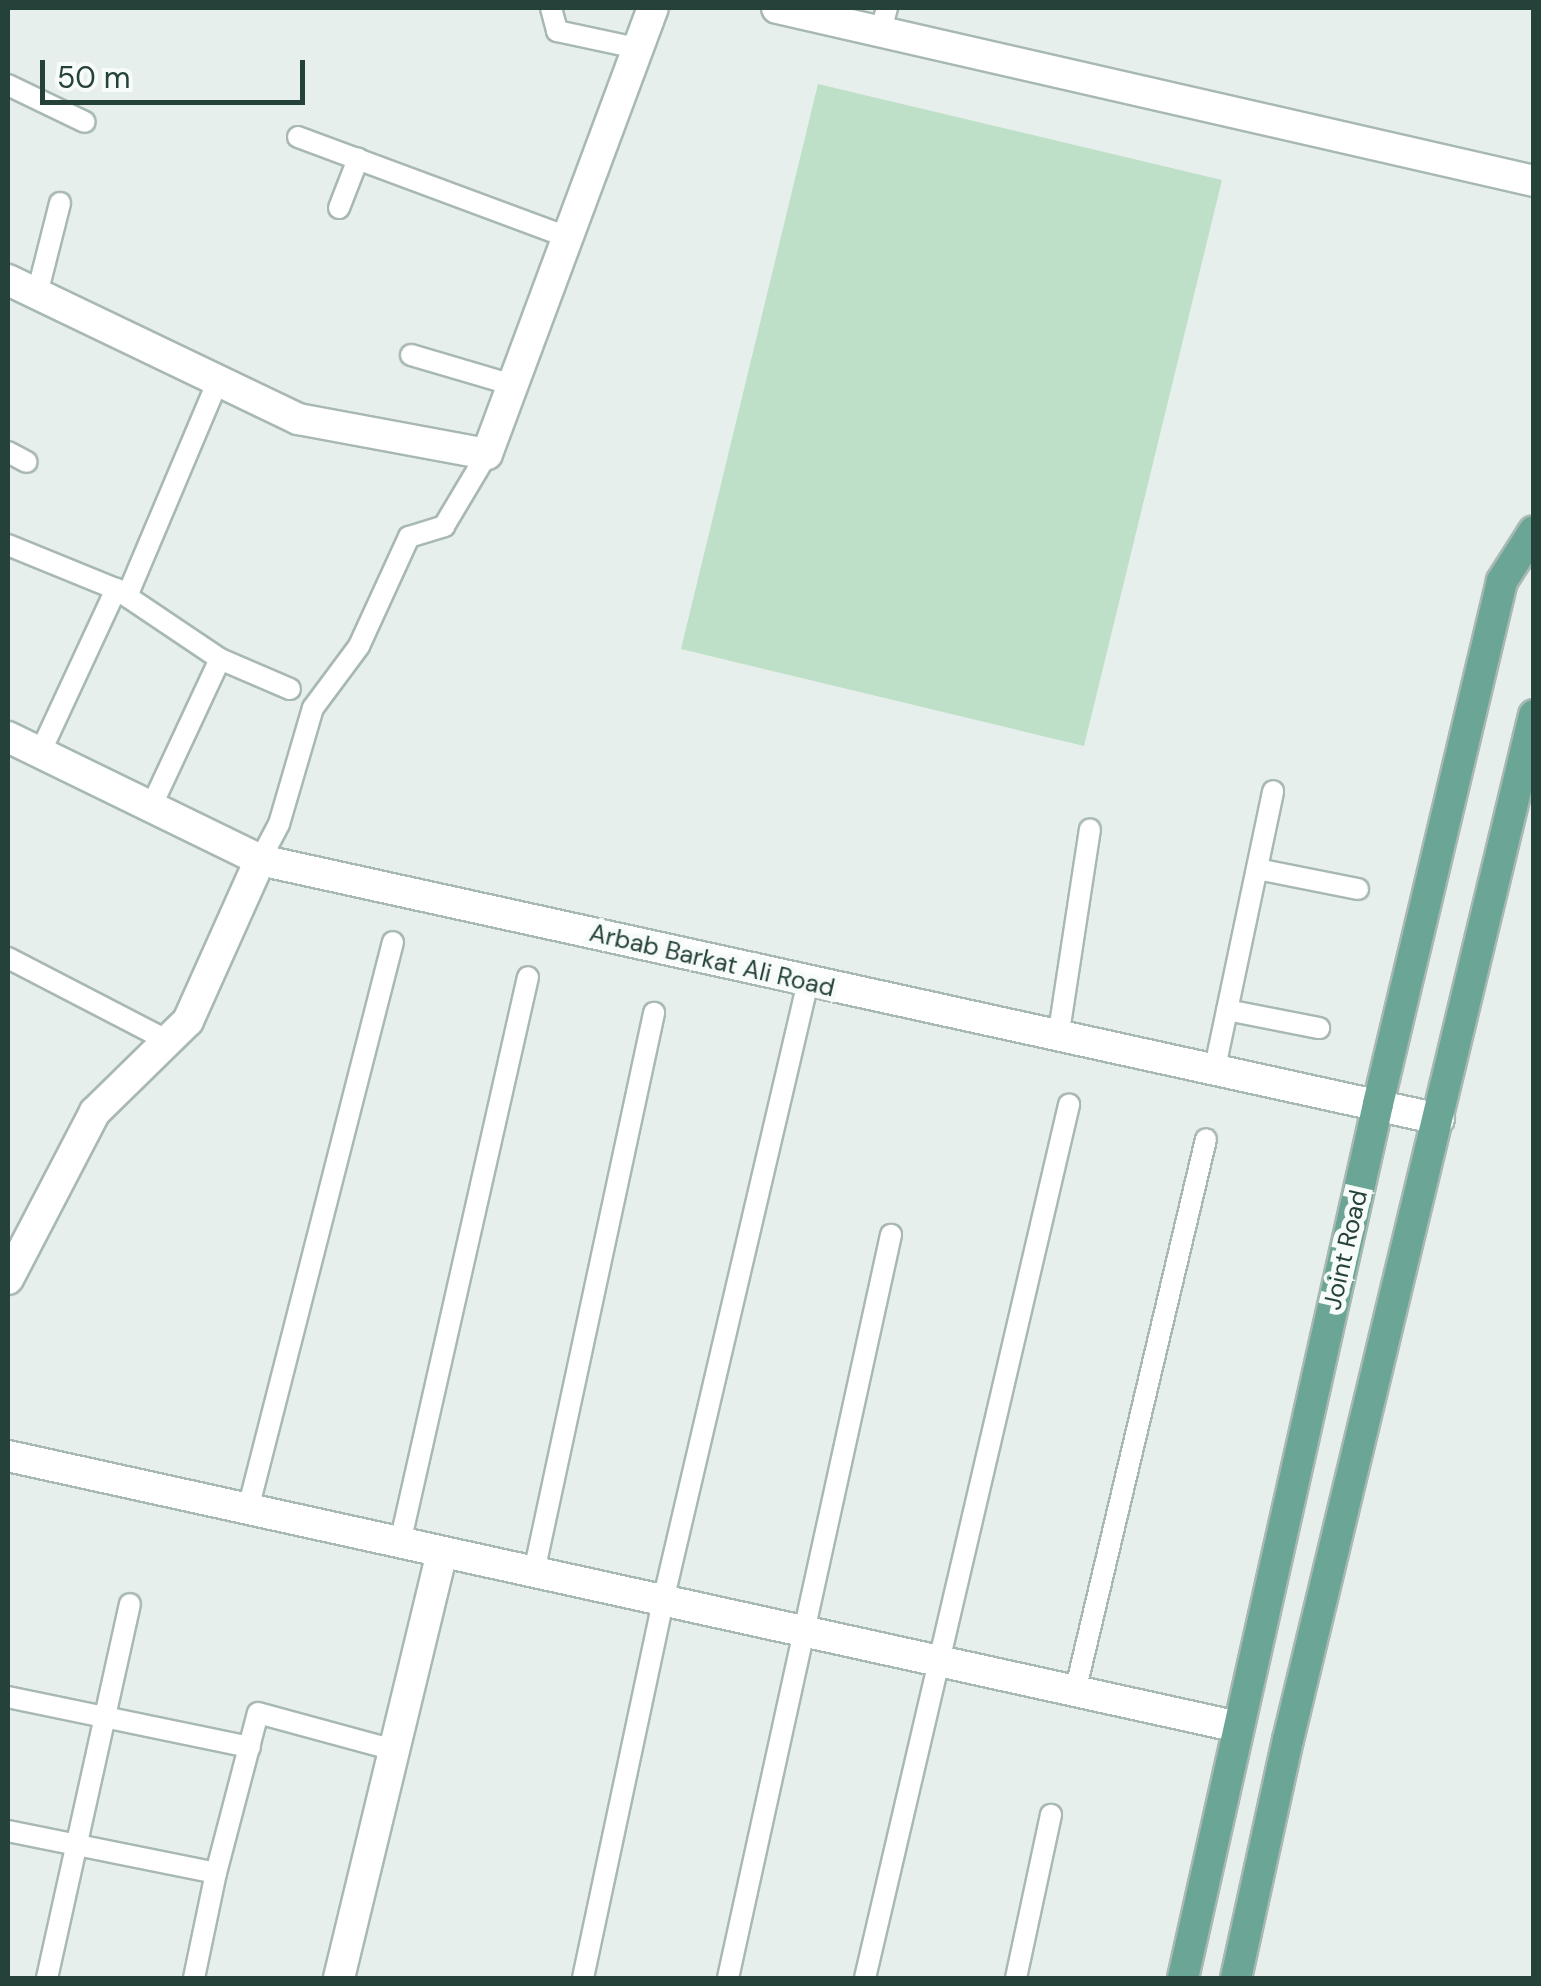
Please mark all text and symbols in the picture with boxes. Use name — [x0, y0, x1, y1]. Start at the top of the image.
scale bar — [45, 40, 310, 102]
text: 50 m — [57, 58, 131, 97]
street label: Arbab Barkat Ali Road — [587, 918, 837, 1004]
street label: Joint Road — [1318, 1187, 1374, 1313]

